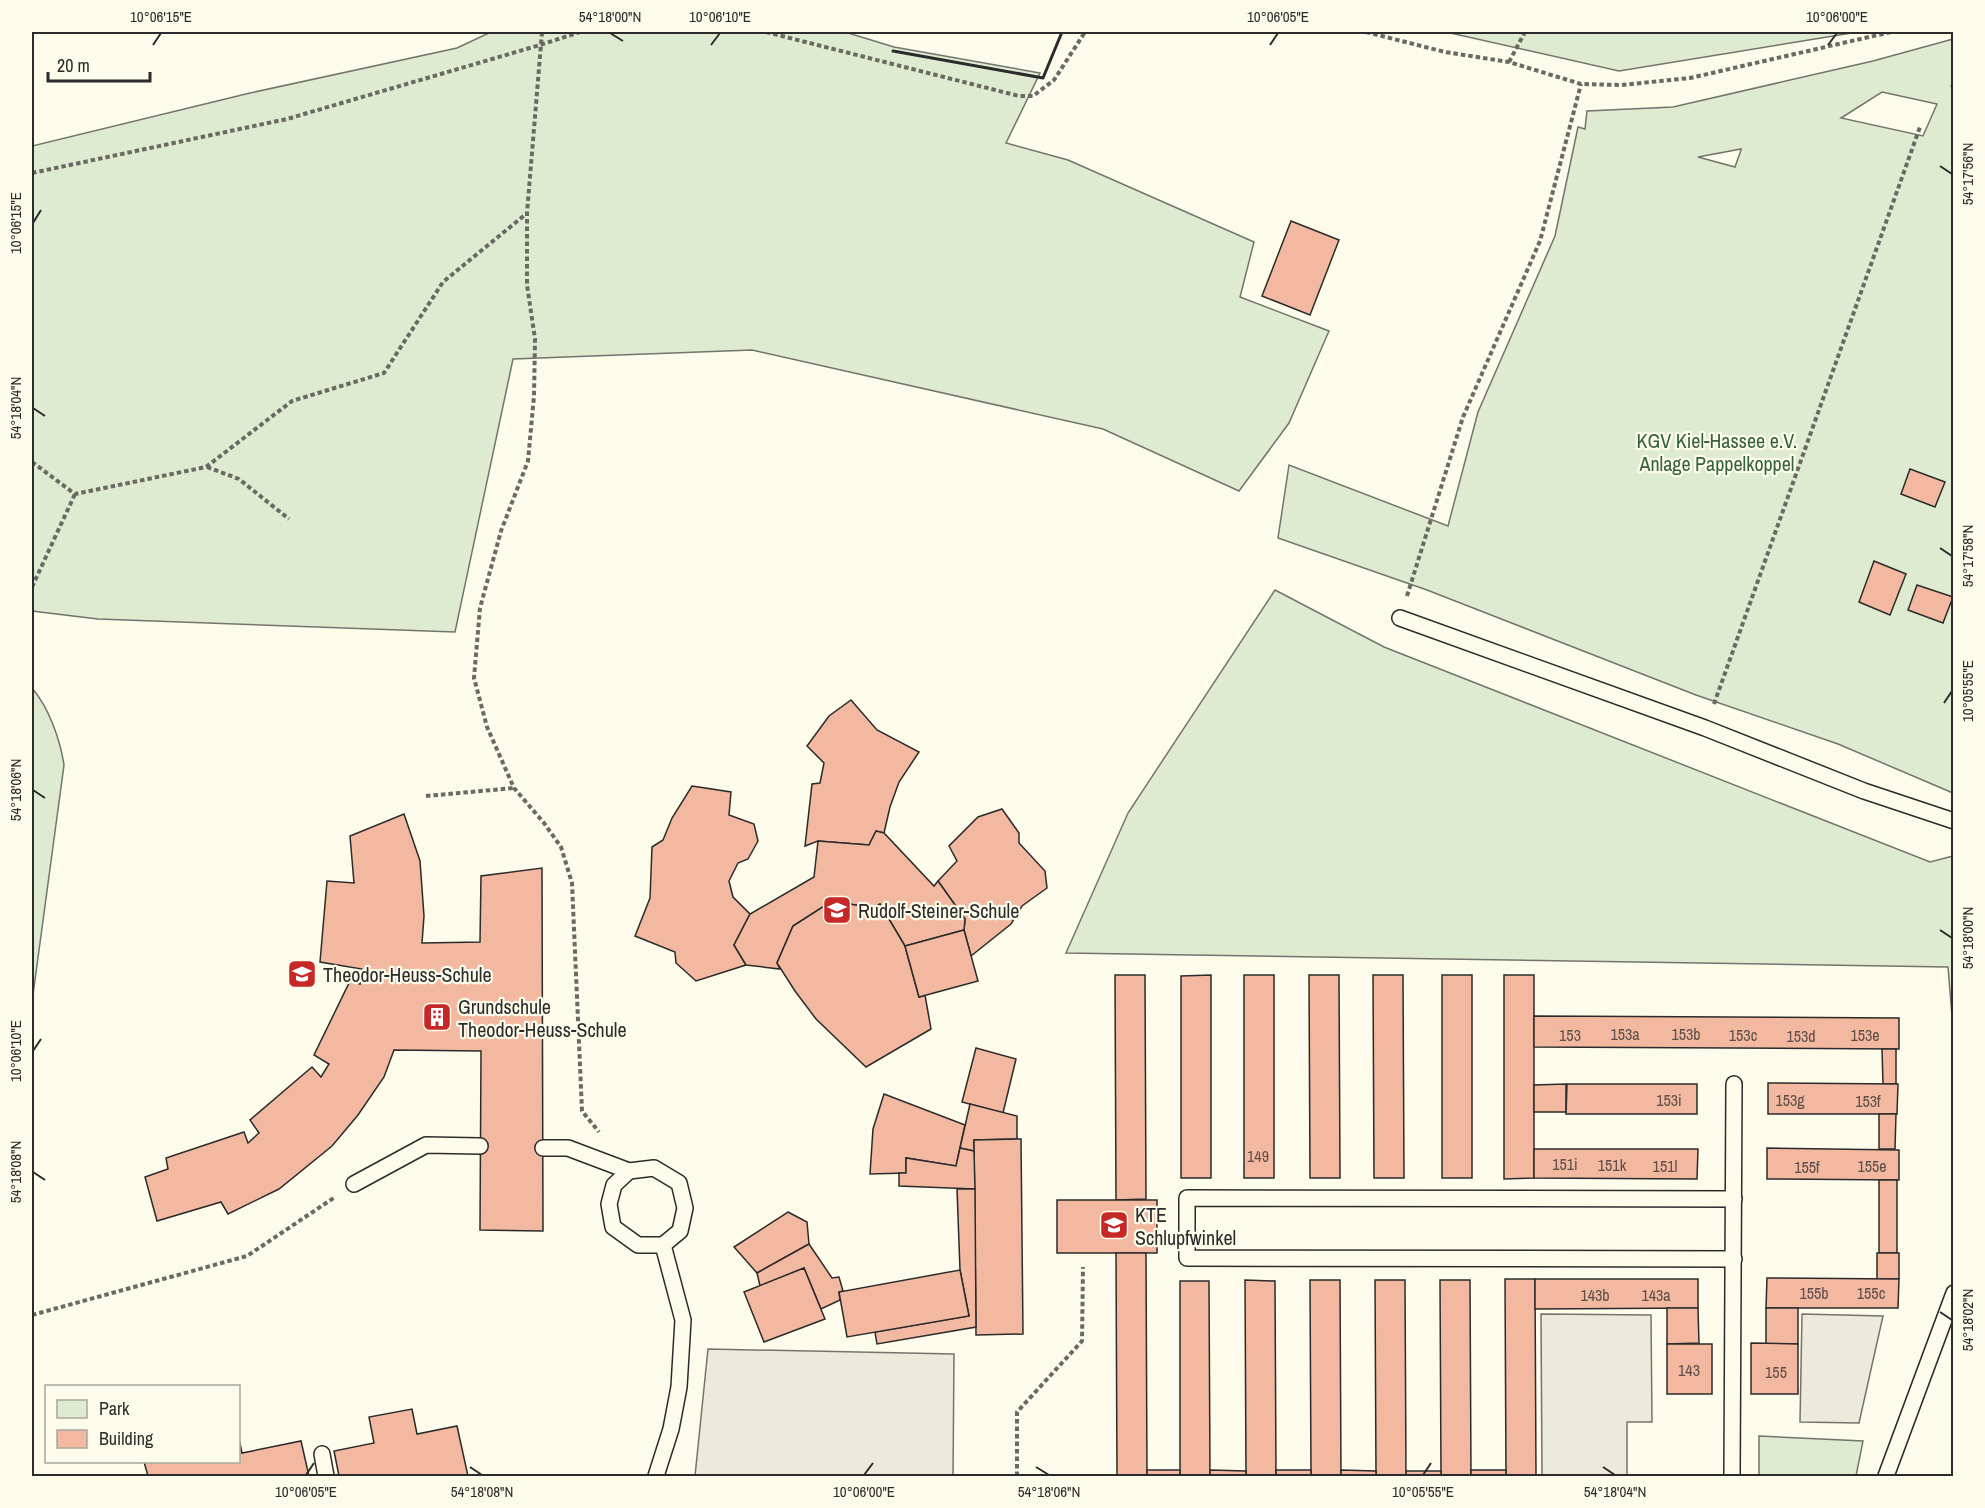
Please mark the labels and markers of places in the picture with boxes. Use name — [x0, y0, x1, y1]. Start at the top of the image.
school or university icon: Rudolf-Steiner-Schule — [821, 894, 853, 926]
place label: Rudolf-Steiner-Schule — [858, 897, 1019, 924]
school or university icon: Theodor-Heuss-Schule — [286, 958, 318, 990]
place label: Theodor-Heuss-Schule — [323, 961, 492, 988]
place label: Grundschule Theodor-Heuss-Schule — [458, 993, 627, 1043]
building icon: Grundschule Theodor-Heuss-Schule — [421, 1001, 453, 1033]
place label: KTE Schlupfwinkel — [1135, 1201, 1236, 1251]
school or university icon: KTE Schlupfwinkel — [1098, 1209, 1130, 1241]

